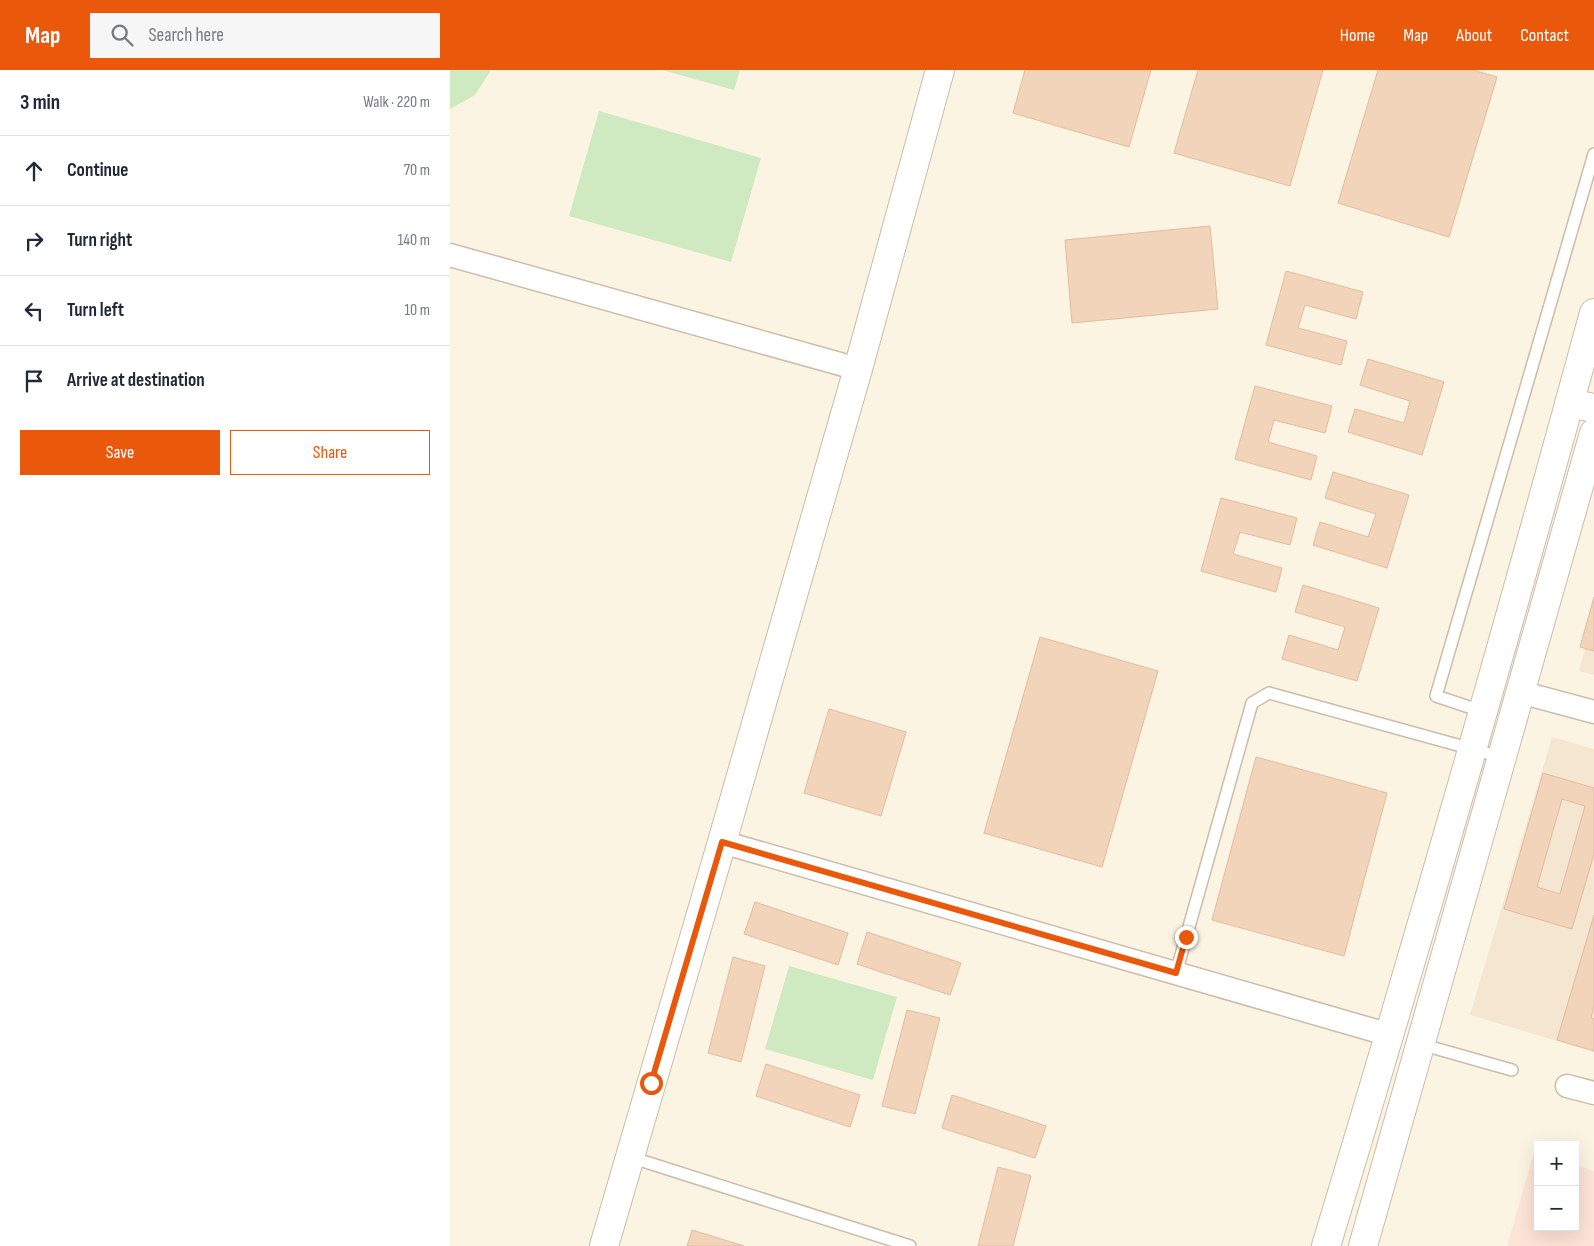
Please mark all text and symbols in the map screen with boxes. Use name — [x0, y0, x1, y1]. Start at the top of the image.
search box — [90, 13, 440, 58]
text: Map — [25, 21, 60, 50]
icon: search — [108, 21, 136, 49]
text: Search here — [148, 24, 224, 47]
text: Home — [1340, 25, 1375, 46]
text: Map — [1403, 25, 1428, 46]
text: About — [1456, 25, 1492, 46]
text: Contact — [1520, 25, 1569, 46]
text: 3 min — [20, 90, 60, 115]
text: Walk · 220 m — [363, 93, 430, 112]
icon: ahead — [20, 157, 48, 185]
text: Continue — [67, 159, 128, 182]
text: 70 m — [404, 161, 430, 180]
icon: right — [20, 227, 48, 255]
text: Turn right — [67, 229, 132, 252]
text: 140 m — [398, 231, 430, 250]
icon: left — [20, 297, 48, 325]
text: Turn left — [67, 299, 124, 322]
text: 10 m — [404, 301, 430, 320]
icon: arrive — [20, 367, 48, 395]
text: Arrive at destination — [67, 369, 205, 392]
button: Save — [20, 430, 220, 475]
button: Share — [230, 430, 430, 475]
route end — [1175, 926, 1198, 949]
route start — [640, 1072, 663, 1095]
map controls — [1534, 1141, 1579, 1231]
button: + — [1534, 1141, 1579, 1186]
button: − — [1534, 1186, 1579, 1231]

